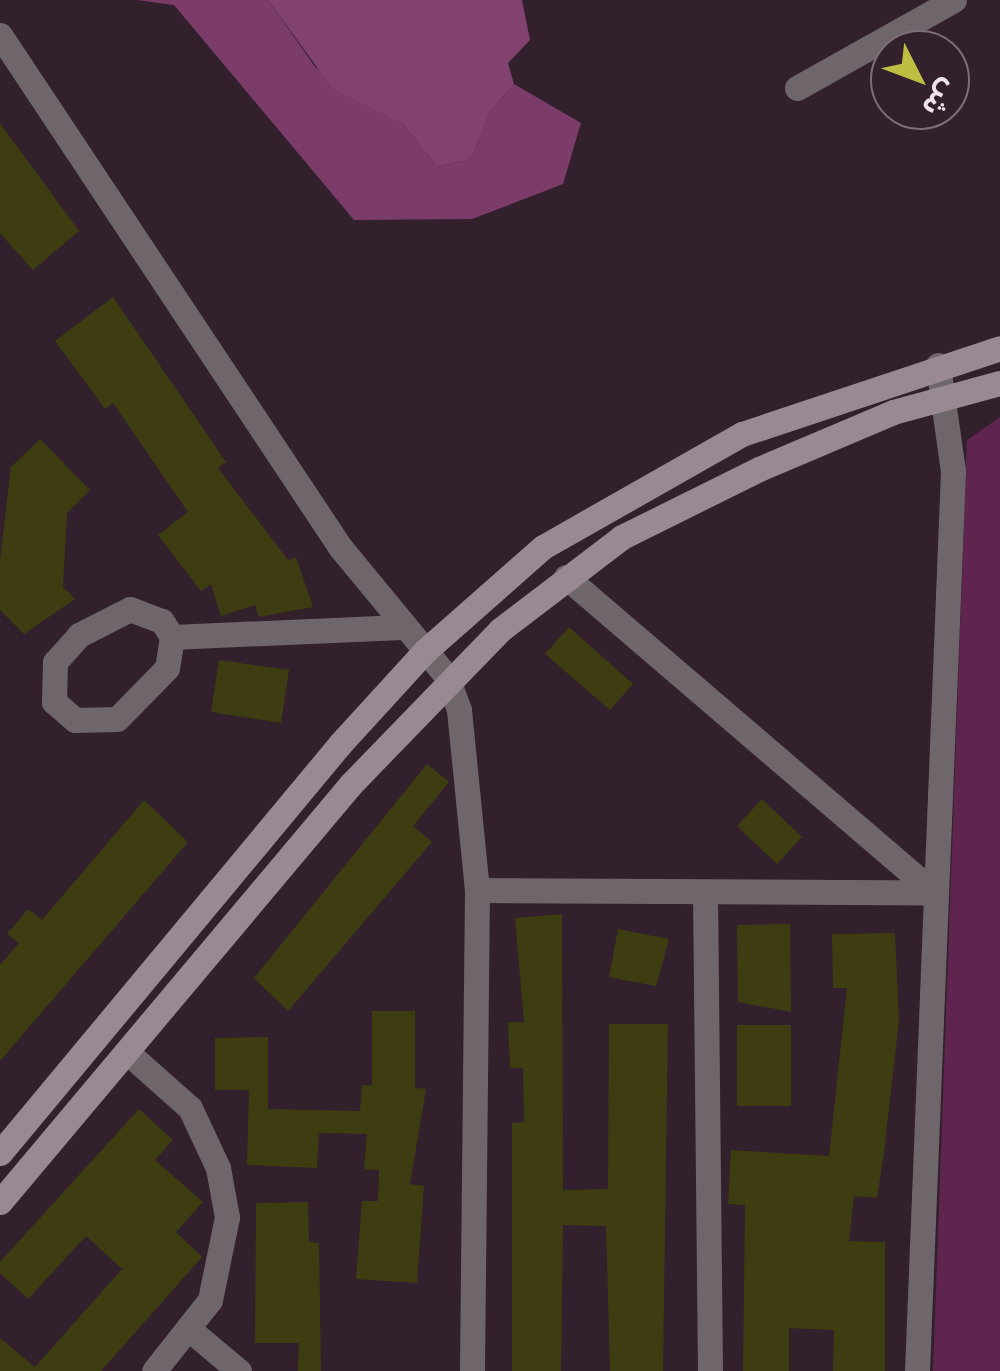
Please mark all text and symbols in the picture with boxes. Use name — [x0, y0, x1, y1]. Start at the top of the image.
north arrow — [870, 30, 970, 130]
text: ش — [916, 74, 966, 124]

